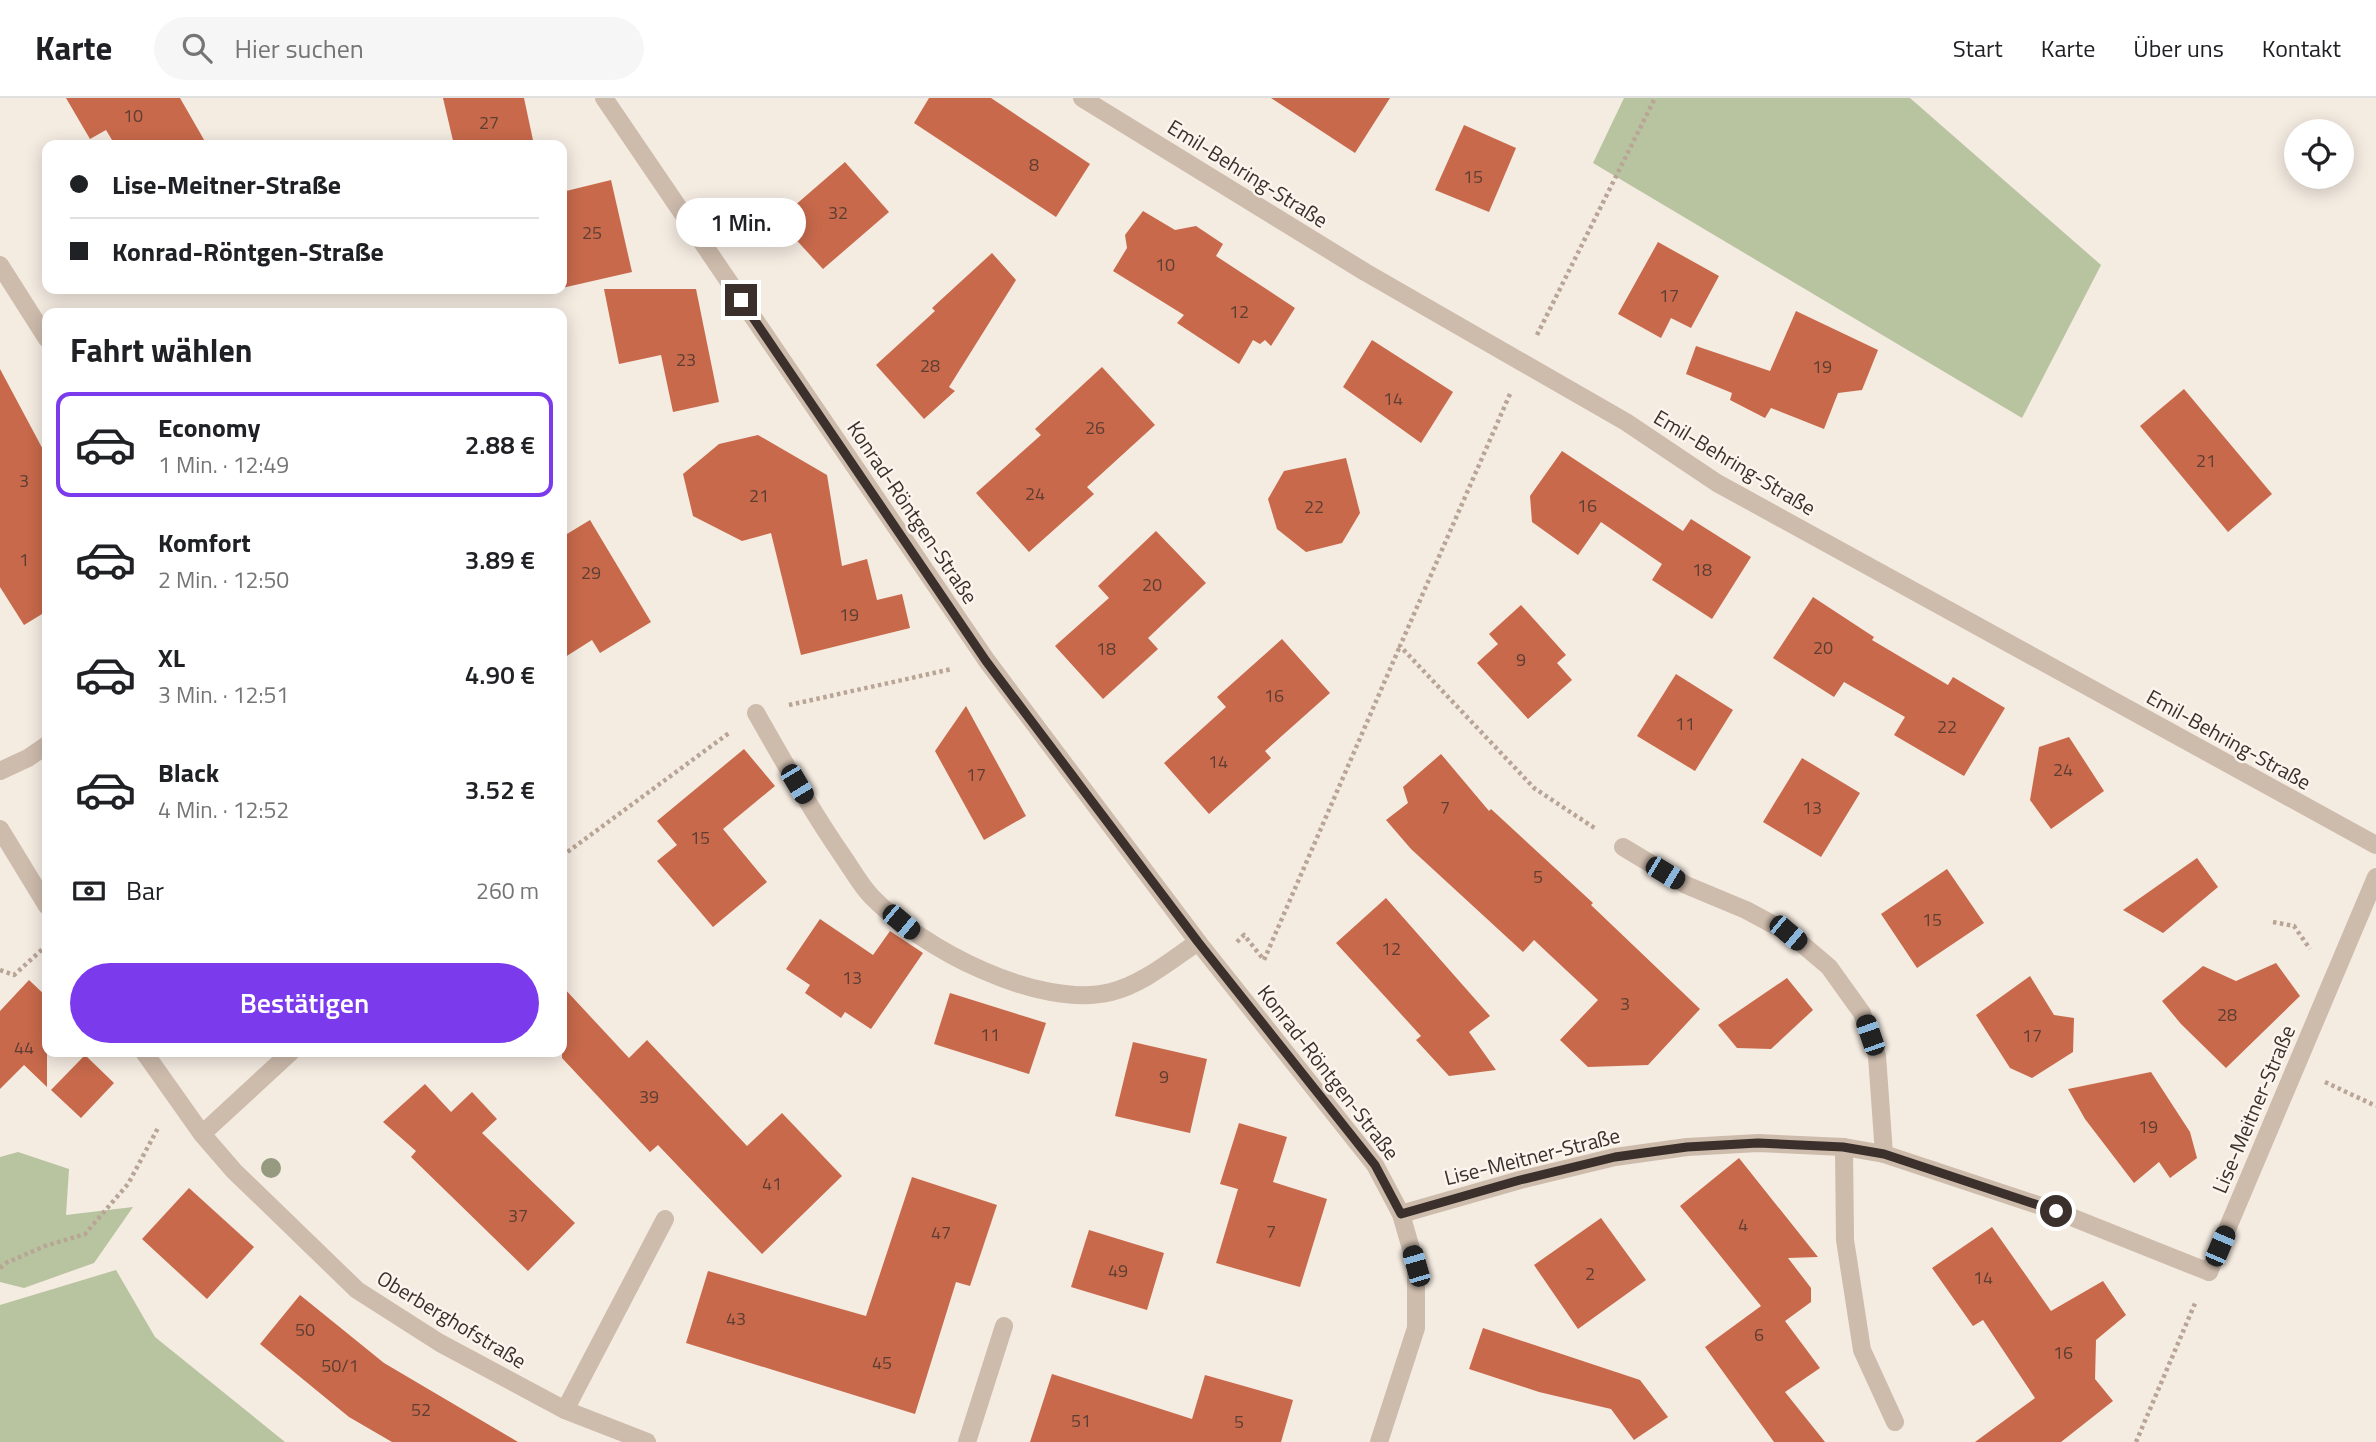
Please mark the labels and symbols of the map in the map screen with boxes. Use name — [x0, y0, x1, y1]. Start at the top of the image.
house number: 10 — [123, 102, 143, 129]
house number: 27 — [479, 109, 499, 136]
street label: Emil-Behring-Straße — [1162, 111, 1334, 235]
house number: 8 — [1029, 151, 1039, 178]
house number: 15 — [1463, 163, 1483, 190]
callout: 1 Min. — [676, 198, 806, 248]
house number: 32 — [828, 199, 848, 226]
house number: 25 — [582, 219, 602, 246]
house number: 10 — [1155, 251, 1175, 278]
house number: 17 — [1659, 282, 1679, 309]
route end — [725, 284, 757, 316]
house number: 12 — [1229, 298, 1249, 325]
house number: 23 — [676, 346, 696, 373]
house number: 28 — [920, 352, 940, 379]
house number: 19 — [1812, 353, 1832, 380]
house number: 14 — [1383, 385, 1403, 412]
street label: Emil-Behring-Straße — [1648, 401, 1822, 523]
street label: Konrad-Röntgen-Straße — [840, 414, 986, 610]
house number: 26 — [1085, 414, 1105, 441]
house number: 21 — [2196, 447, 2216, 474]
house number: 3 — [19, 467, 29, 494]
house number: 24 — [1025, 480, 1045, 507]
house number: 21 — [749, 482, 769, 509]
house number: 16 — [1577, 492, 1597, 519]
house number: 22 — [1304, 493, 1324, 520]
house number: 1 — [19, 546, 29, 573]
house number: 18 — [1692, 556, 1712, 583]
house number: 29 — [581, 559, 601, 586]
house number: 20 — [1142, 571, 1162, 598]
house number: 19 — [839, 601, 859, 628]
house number: 20 — [1813, 634, 1833, 661]
house number: 18 — [1096, 635, 1116, 662]
house number: 9 — [1516, 646, 1526, 673]
street label: Emil-Behring-Straße — [2141, 680, 2317, 798]
house number: 16 — [1264, 682, 1284, 709]
house number: 11 — [1675, 710, 1695, 737]
house number: 22 — [1937, 713, 1957, 740]
house number: 14 — [1208, 748, 1228, 775]
house number: 24 — [2053, 756, 2073, 783]
car — [778, 761, 817, 807]
house number: 17 — [966, 761, 986, 788]
house number: 7 — [1440, 794, 1450, 821]
house number: 13 — [1802, 794, 1822, 821]
house number: 15 — [690, 824, 710, 851]
car — [1642, 853, 1689, 893]
house number: 5 — [1533, 863, 1543, 890]
car — [879, 900, 924, 944]
house number: 15 — [1922, 906, 1942, 933]
car — [1766, 911, 1811, 955]
house number: 12 — [1381, 935, 1401, 962]
house number: 13 — [842, 964, 862, 991]
street label: Konrad-Röntgen-Straße — [1250, 977, 1408, 1167]
house number: 3 — [1620, 990, 1630, 1017]
house number: 28 — [2217, 1001, 2237, 1028]
car — [1854, 1012, 1887, 1058]
street label: Lise-Meitner-Straße — [2203, 1020, 2303, 1198]
house number: 11 — [980, 1021, 1000, 1048]
house number: 17 — [2022, 1022, 2042, 1049]
house number: 44 — [14, 1034, 34, 1061]
house number: 9 — [1159, 1063, 1169, 1090]
house number: 39 — [639, 1083, 659, 1110]
house number: 19 — [2138, 1113, 2158, 1140]
street label: Lise-Meitner-Straße — [1441, 1119, 1623, 1193]
house number: 41 — [762, 1170, 782, 1197]
route start — [2040, 1195, 2072, 1227]
house number: 37 — [508, 1202, 528, 1229]
house number: 4 — [1738, 1211, 1748, 1238]
house number: 7 — [1266, 1218, 1276, 1245]
house number: 47 — [931, 1219, 951, 1246]
car — [2203, 1223, 2238, 1269]
car — [1401, 1243, 1432, 1289]
house number: 49 — [1108, 1257, 1128, 1284]
house number: 2 — [1585, 1260, 1595, 1287]
street label: Oberberghofstraße — [371, 1262, 533, 1376]
house number: 14 — [1973, 1264, 1993, 1291]
house number: 43 — [726, 1305, 746, 1332]
house number: 50 — [295, 1316, 315, 1343]
house number: 6 — [1754, 1321, 1764, 1348]
house number: 16 — [2053, 1339, 2073, 1366]
house number: 45 — [872, 1349, 892, 1376]
house number: 50/1 — [321, 1352, 359, 1379]
house number: 52 — [411, 1396, 431, 1423]
house number: 51 — [1071, 1407, 1091, 1434]
house number: 5 — [1234, 1408, 1244, 1435]

